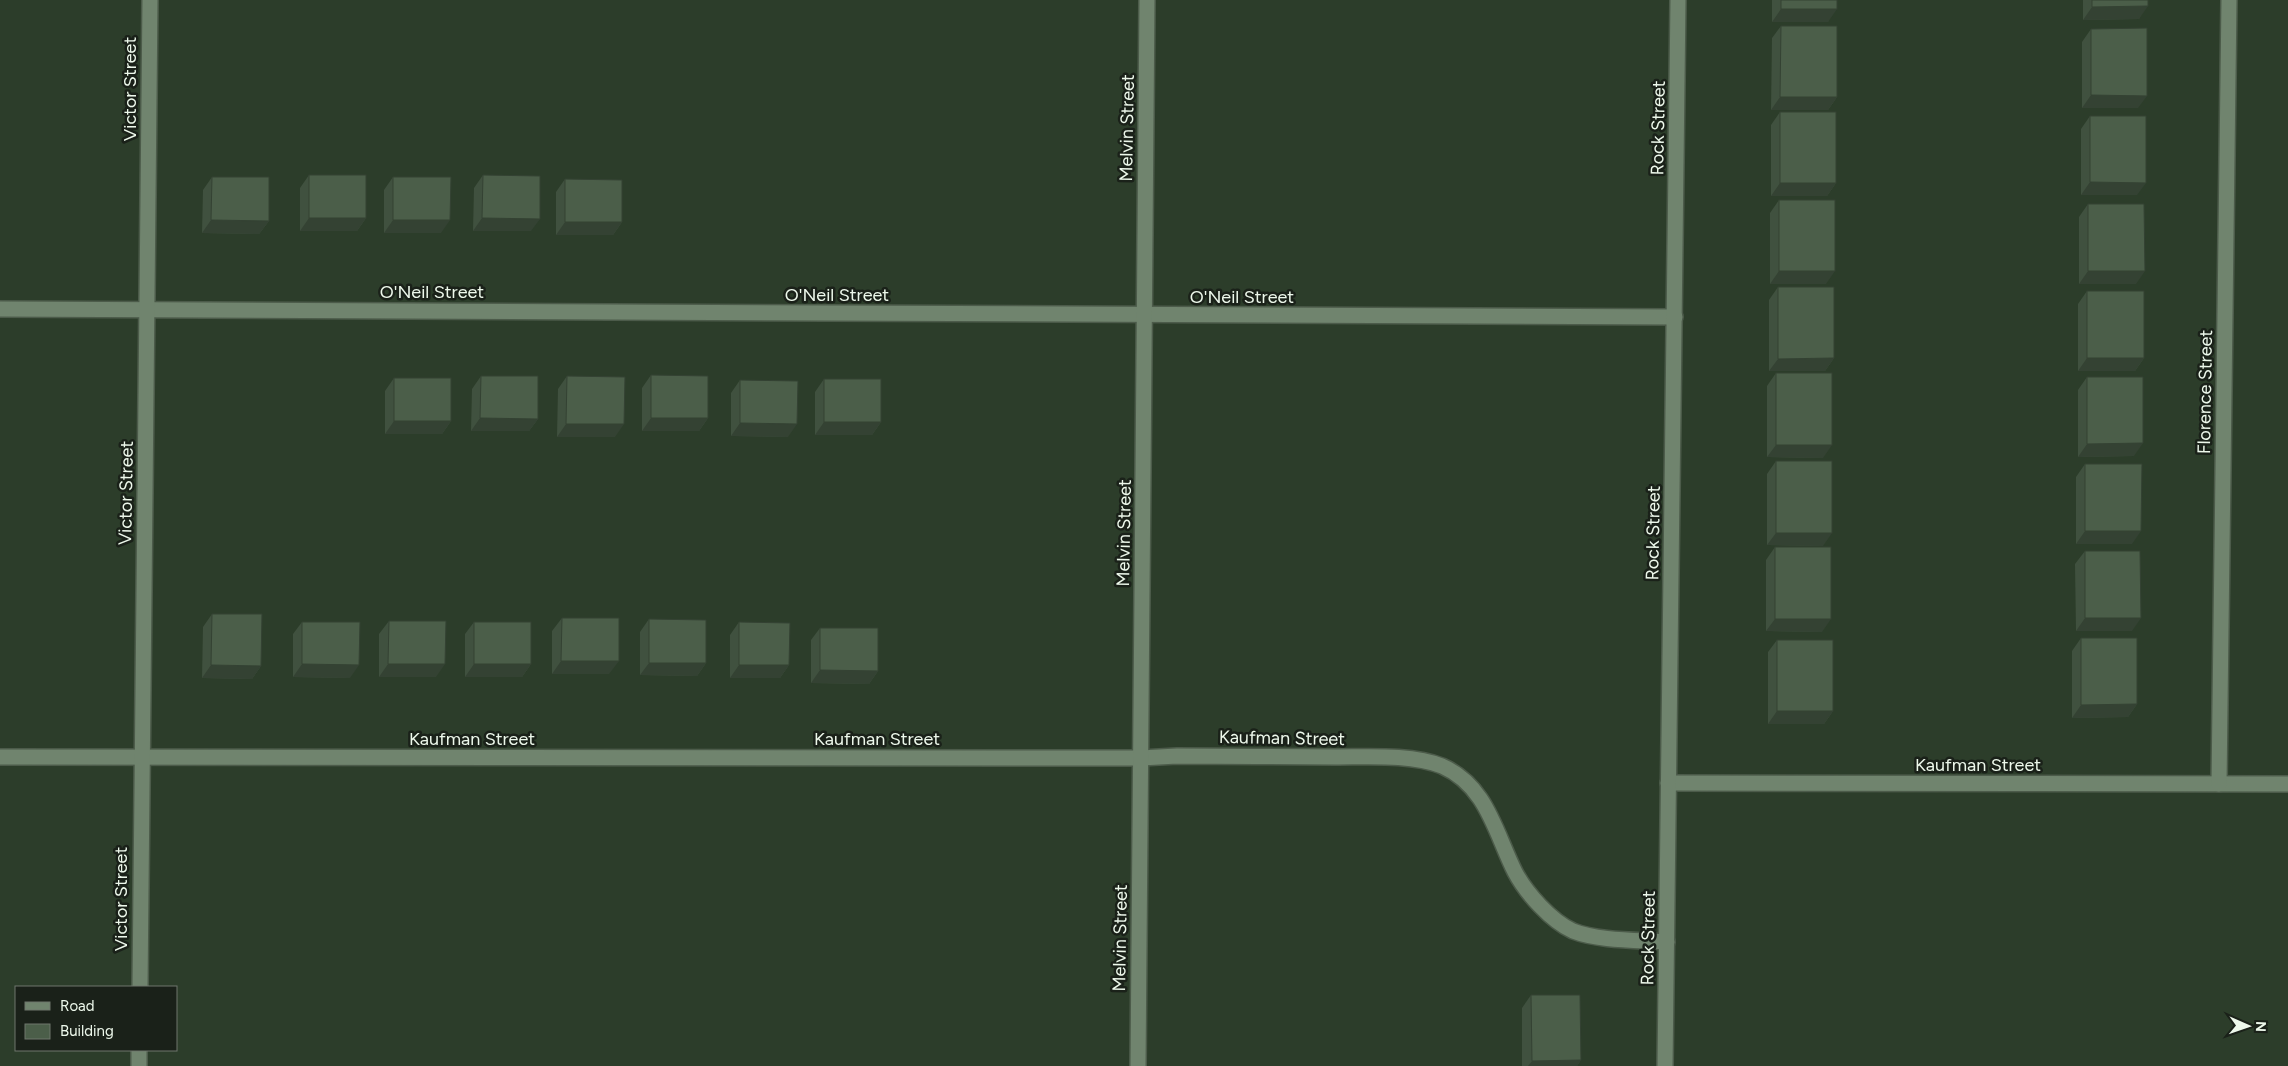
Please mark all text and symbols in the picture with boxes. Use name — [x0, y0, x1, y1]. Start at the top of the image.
street label: Victor Street — [119, 37, 141, 141]
street label: Melvin Street — [1115, 74, 1139, 182]
street label: Rock Street — [1646, 80, 1670, 176]
street label: O'Neil Street — [380, 281, 484, 303]
street label: O'Neil Street — [785, 284, 889, 306]
street label: O'Neil Street — [1190, 286, 1294, 308]
street label: Florence Street — [2193, 329, 2217, 454]
street label: Victor Street — [114, 440, 138, 545]
street label: Melvin Street — [1112, 479, 1136, 587]
street label: Rock Street — [1641, 485, 1665, 581]
street label: Kaufman Street — [1219, 726, 1345, 750]
street label: Kaufman Street — [409, 728, 535, 750]
street label: Kaufman Street — [814, 728, 940, 750]
street label: Kaufman Street — [1915, 754, 2041, 776]
street label: Victor Street — [110, 847, 132, 951]
street label: Melvin Street — [1108, 884, 1132, 992]
street label: Rock Street — [1636, 890, 1660, 986]
legend — [15, 986, 178, 1051]
text: Road — [60, 997, 95, 1015]
north arrow — [2223, 1001, 2273, 1051]
text: N — [2252, 1021, 2269, 1032]
text: Building — [60, 1022, 114, 1040]

